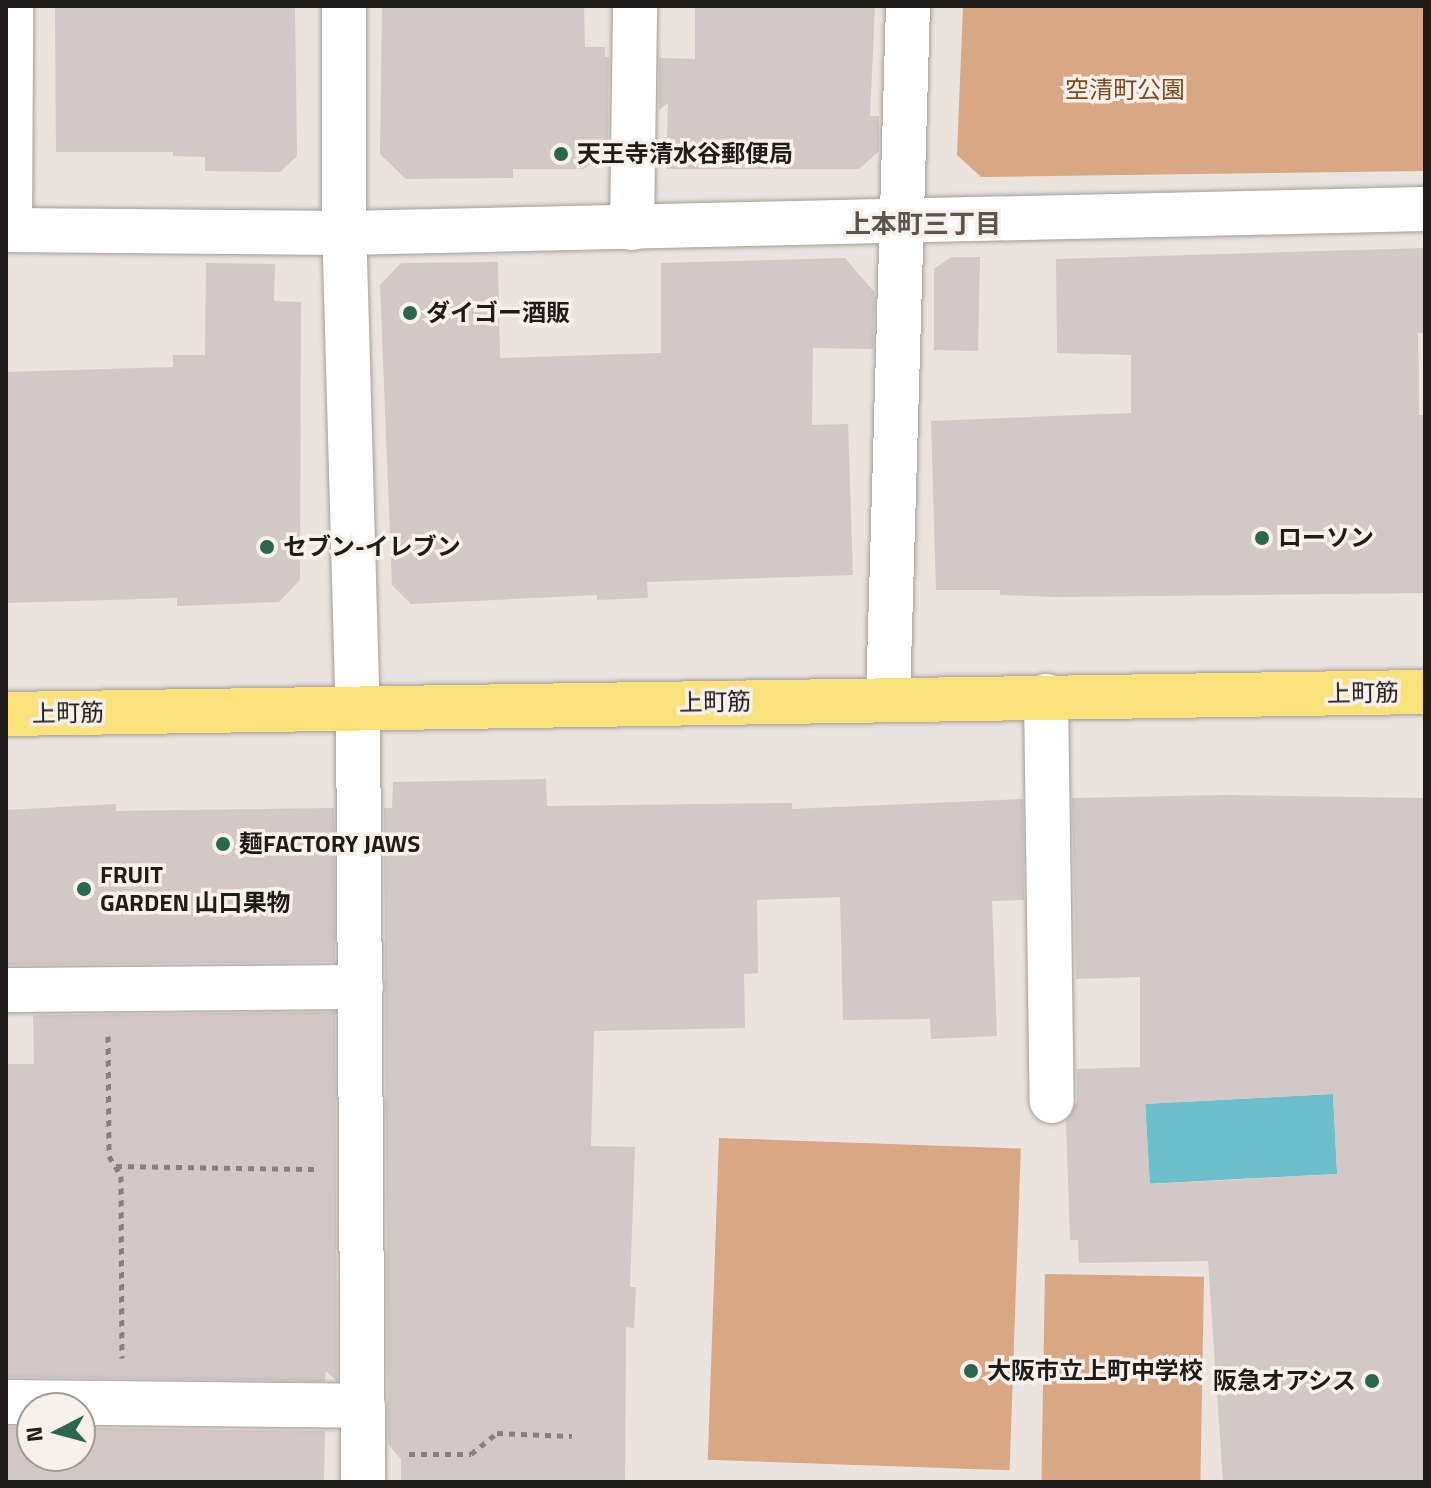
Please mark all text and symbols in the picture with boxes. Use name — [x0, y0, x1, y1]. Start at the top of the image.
park label: 空清町公園 — [1065, 76, 1185, 104]
place label: 天王寺清水谷郵便局 — [577, 140, 793, 168]
marker: 天王寺清水谷郵便局 — [552, 145, 570, 163]
district label: 上本町三丁目 — [845, 208, 1001, 240]
place label: ダイゴー酒販 — [426, 299, 570, 327]
marker: ダイゴー酒販 — [401, 304, 419, 322]
place label: ローソン — [1278, 524, 1374, 552]
marker: ローソン — [1253, 529, 1271, 547]
place label: セブン-イレブン — [283, 533, 461, 561]
marker: セブン-イレブン — [258, 538, 276, 556]
street label: 上町筋 — [1327, 678, 1399, 708]
street label: 上町筋 — [679, 687, 751, 717]
street label: 上町筋 — [32, 698, 104, 728]
place label: 麺FACTORY JAWS — [239, 830, 420, 858]
marker: 麺FACTORY JAWS — [214, 835, 232, 853]
place label: FRUIT GARDEN 山口果物 — [100, 861, 291, 917]
marker: FRUIT GARDEN 山口果物 — [75, 880, 93, 898]
place label: 大阪市立上町中学校 — [987, 1357, 1203, 1385]
marker: 大阪市立上町中学校 — [962, 1362, 980, 1380]
place label: 阪急オアシス — [1212, 1367, 1356, 1395]
marker: 阪急オアシス — [1363, 1372, 1381, 1390]
north arrow — [16, 1392, 96, 1472]
text: N — [16, 1425, 52, 1444]

